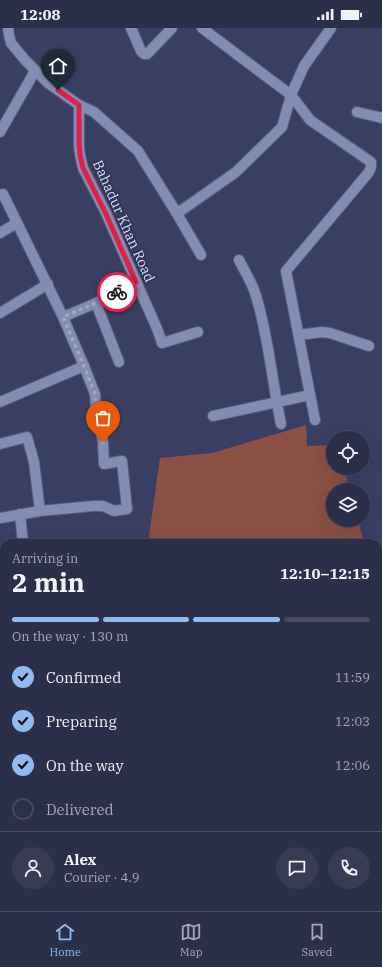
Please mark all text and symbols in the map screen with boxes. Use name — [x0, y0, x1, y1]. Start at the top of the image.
text: 12:08 — [20, 5, 61, 24]
pin — [41, 49, 75, 90]
icon: home — [47, 55, 69, 77]
street label: Bahadur Khan Road — [89, 157, 159, 285]
courier — [97, 272, 137, 312]
icon: bike — [106, 281, 128, 303]
pin — [86, 401, 120, 442]
icon: bag — [92, 407, 114, 429]
map controls — [326, 431, 370, 527]
button: locate — [326, 431, 370, 475]
button: layers — [326, 483, 370, 527]
text: Arriving in — [12, 550, 78, 567]
text: 12:10–12:15 — [280, 564, 370, 583]
text: 2 min — [12, 565, 85, 599]
text: On the way · 130 m — [12, 628, 128, 645]
icon: check — [12, 666, 34, 688]
text: Confirmed — [46, 668, 121, 687]
text: 11:59 — [335, 669, 370, 686]
icon: check — [12, 710, 34, 732]
text: Preparing — [46, 712, 117, 731]
text: 12:03 — [335, 713, 370, 730]
icon: check — [12, 754, 34, 776]
text: On the way — [46, 756, 124, 775]
text: 12:06 — [335, 757, 370, 774]
text: Delivered — [46, 800, 114, 819]
button: person — [12, 847, 54, 889]
button: chat — [276, 847, 318, 889]
button: phone — [328, 847, 370, 889]
text: Alex — [64, 850, 96, 869]
text: Courier · 4.9 — [64, 869, 140, 886]
tab: Home — [50, 921, 81, 959]
tab: Map — [180, 921, 202, 959]
tab: Saved — [302, 921, 332, 959]

